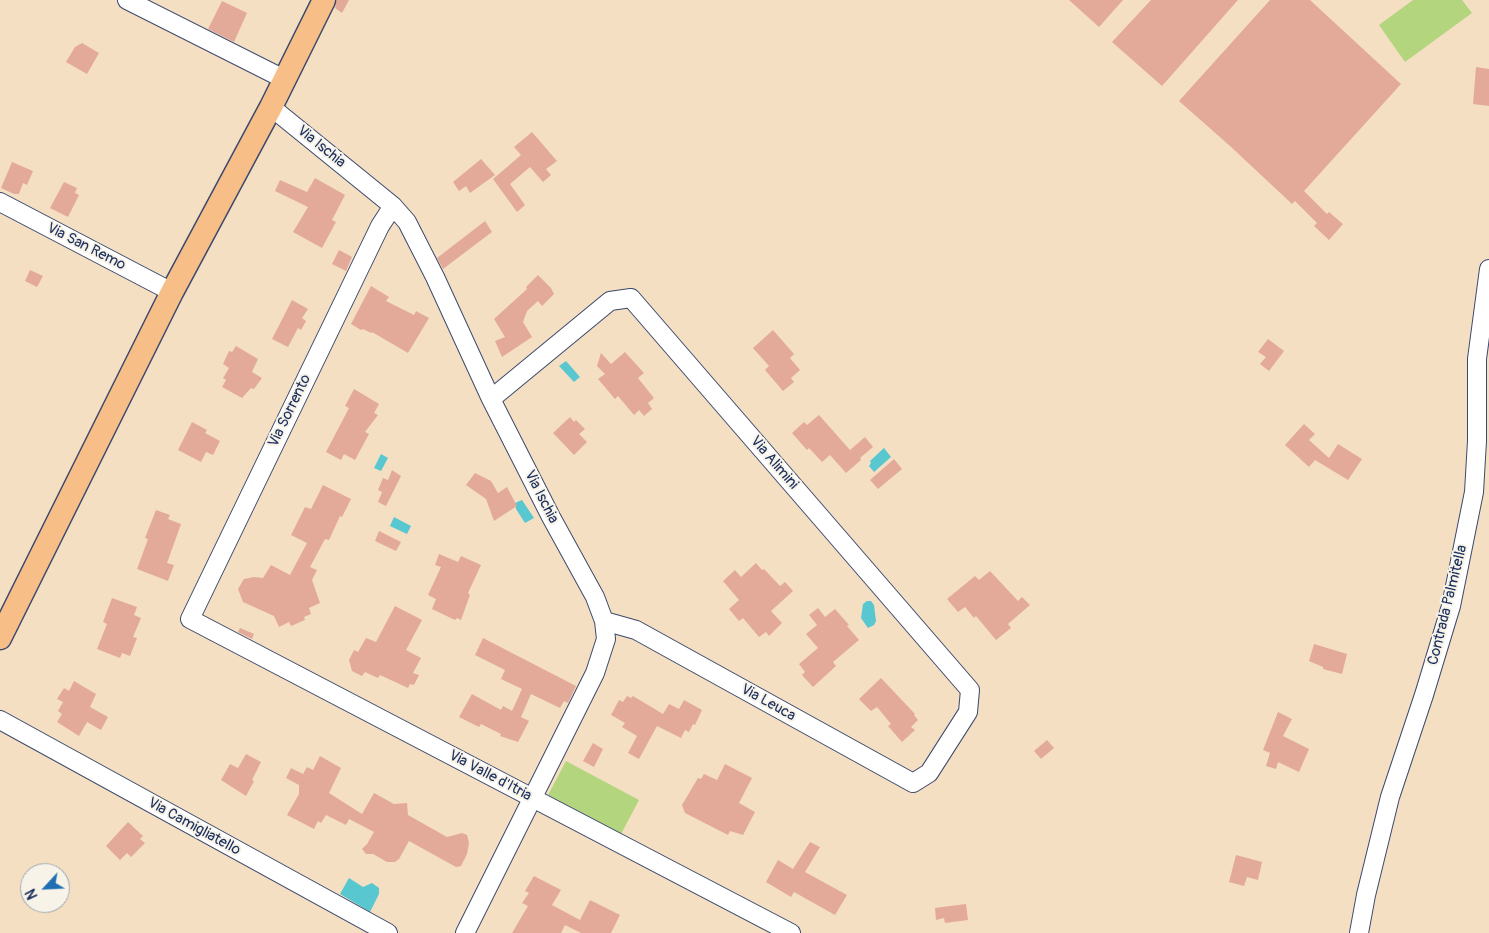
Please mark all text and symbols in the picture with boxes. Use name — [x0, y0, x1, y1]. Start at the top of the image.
street label: Via Ischia — [293, 122, 349, 172]
street label: Via San Remo — [44, 219, 128, 275]
street label: Via Sorrento — [265, 372, 315, 450]
street label: Via Alimini — [746, 433, 802, 493]
street label: Via Ischia — [520, 467, 562, 527]
street label: Contrada Palmitella — [1424, 543, 1472, 667]
street label: Via Leuca — [737, 681, 799, 725]
street label: Via Valle d'Itria — [445, 747, 535, 805]
street label: Via Camigliatello — [145, 794, 243, 860]
north arrow — [20, 863, 70, 913]
text: N — [22, 886, 42, 902]

